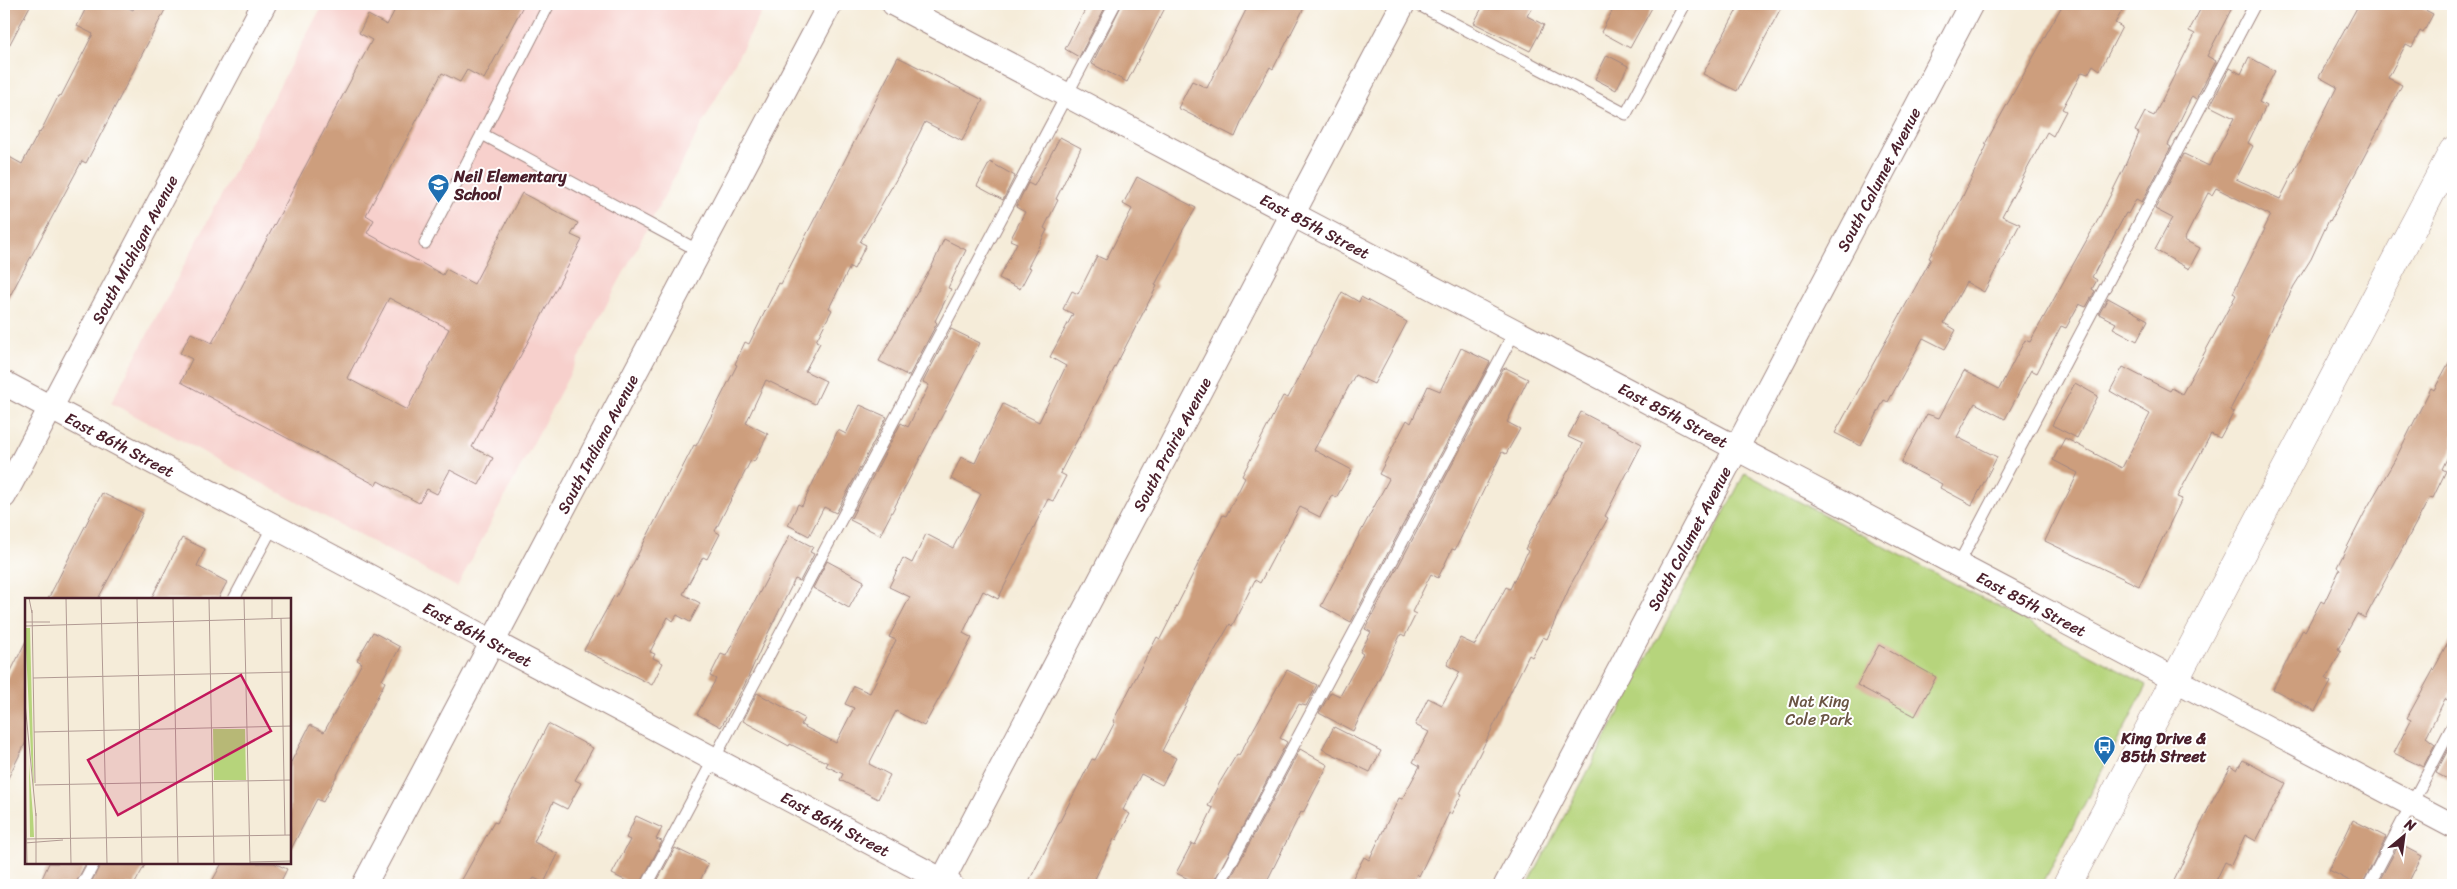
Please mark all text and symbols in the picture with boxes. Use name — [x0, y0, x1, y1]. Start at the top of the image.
street label: South Calumet Avenue — [1829, 102, 1929, 257]
place label: Neil Elementary School — [453, 162, 567, 209]
street label: South Michigan Avenue — [83, 170, 186, 329]
school or university icon: Neil Elementary School — [426, 173, 450, 204]
street label: East 85th Street — [1255, 185, 1375, 268]
street label: South Indiana Avenue — [549, 369, 647, 519]
street label: South Prairie Avenue — [1125, 372, 1220, 517]
street label: East 85th Street — [1613, 374, 1733, 456]
street label: East 86th Street — [60, 404, 179, 486]
street label: South Calumet Avenue — [1639, 461, 1740, 616]
street label: East 85th Street — [1971, 563, 2092, 645]
street label: East 86th Street — [417, 593, 537, 675]
inset map — [25, 598, 291, 864]
park label: Nat King Cole Park — [1785, 687, 1853, 734]
place label: King Drive & 85th Street — [2120, 724, 2207, 771]
bus stop icon: King Drive & 85th Street — [2093, 735, 2117, 766]
street label: East 86th Street — [775, 783, 895, 865]
text: N — [2399, 811, 2421, 838]
north arrow — [2380, 812, 2430, 862]

